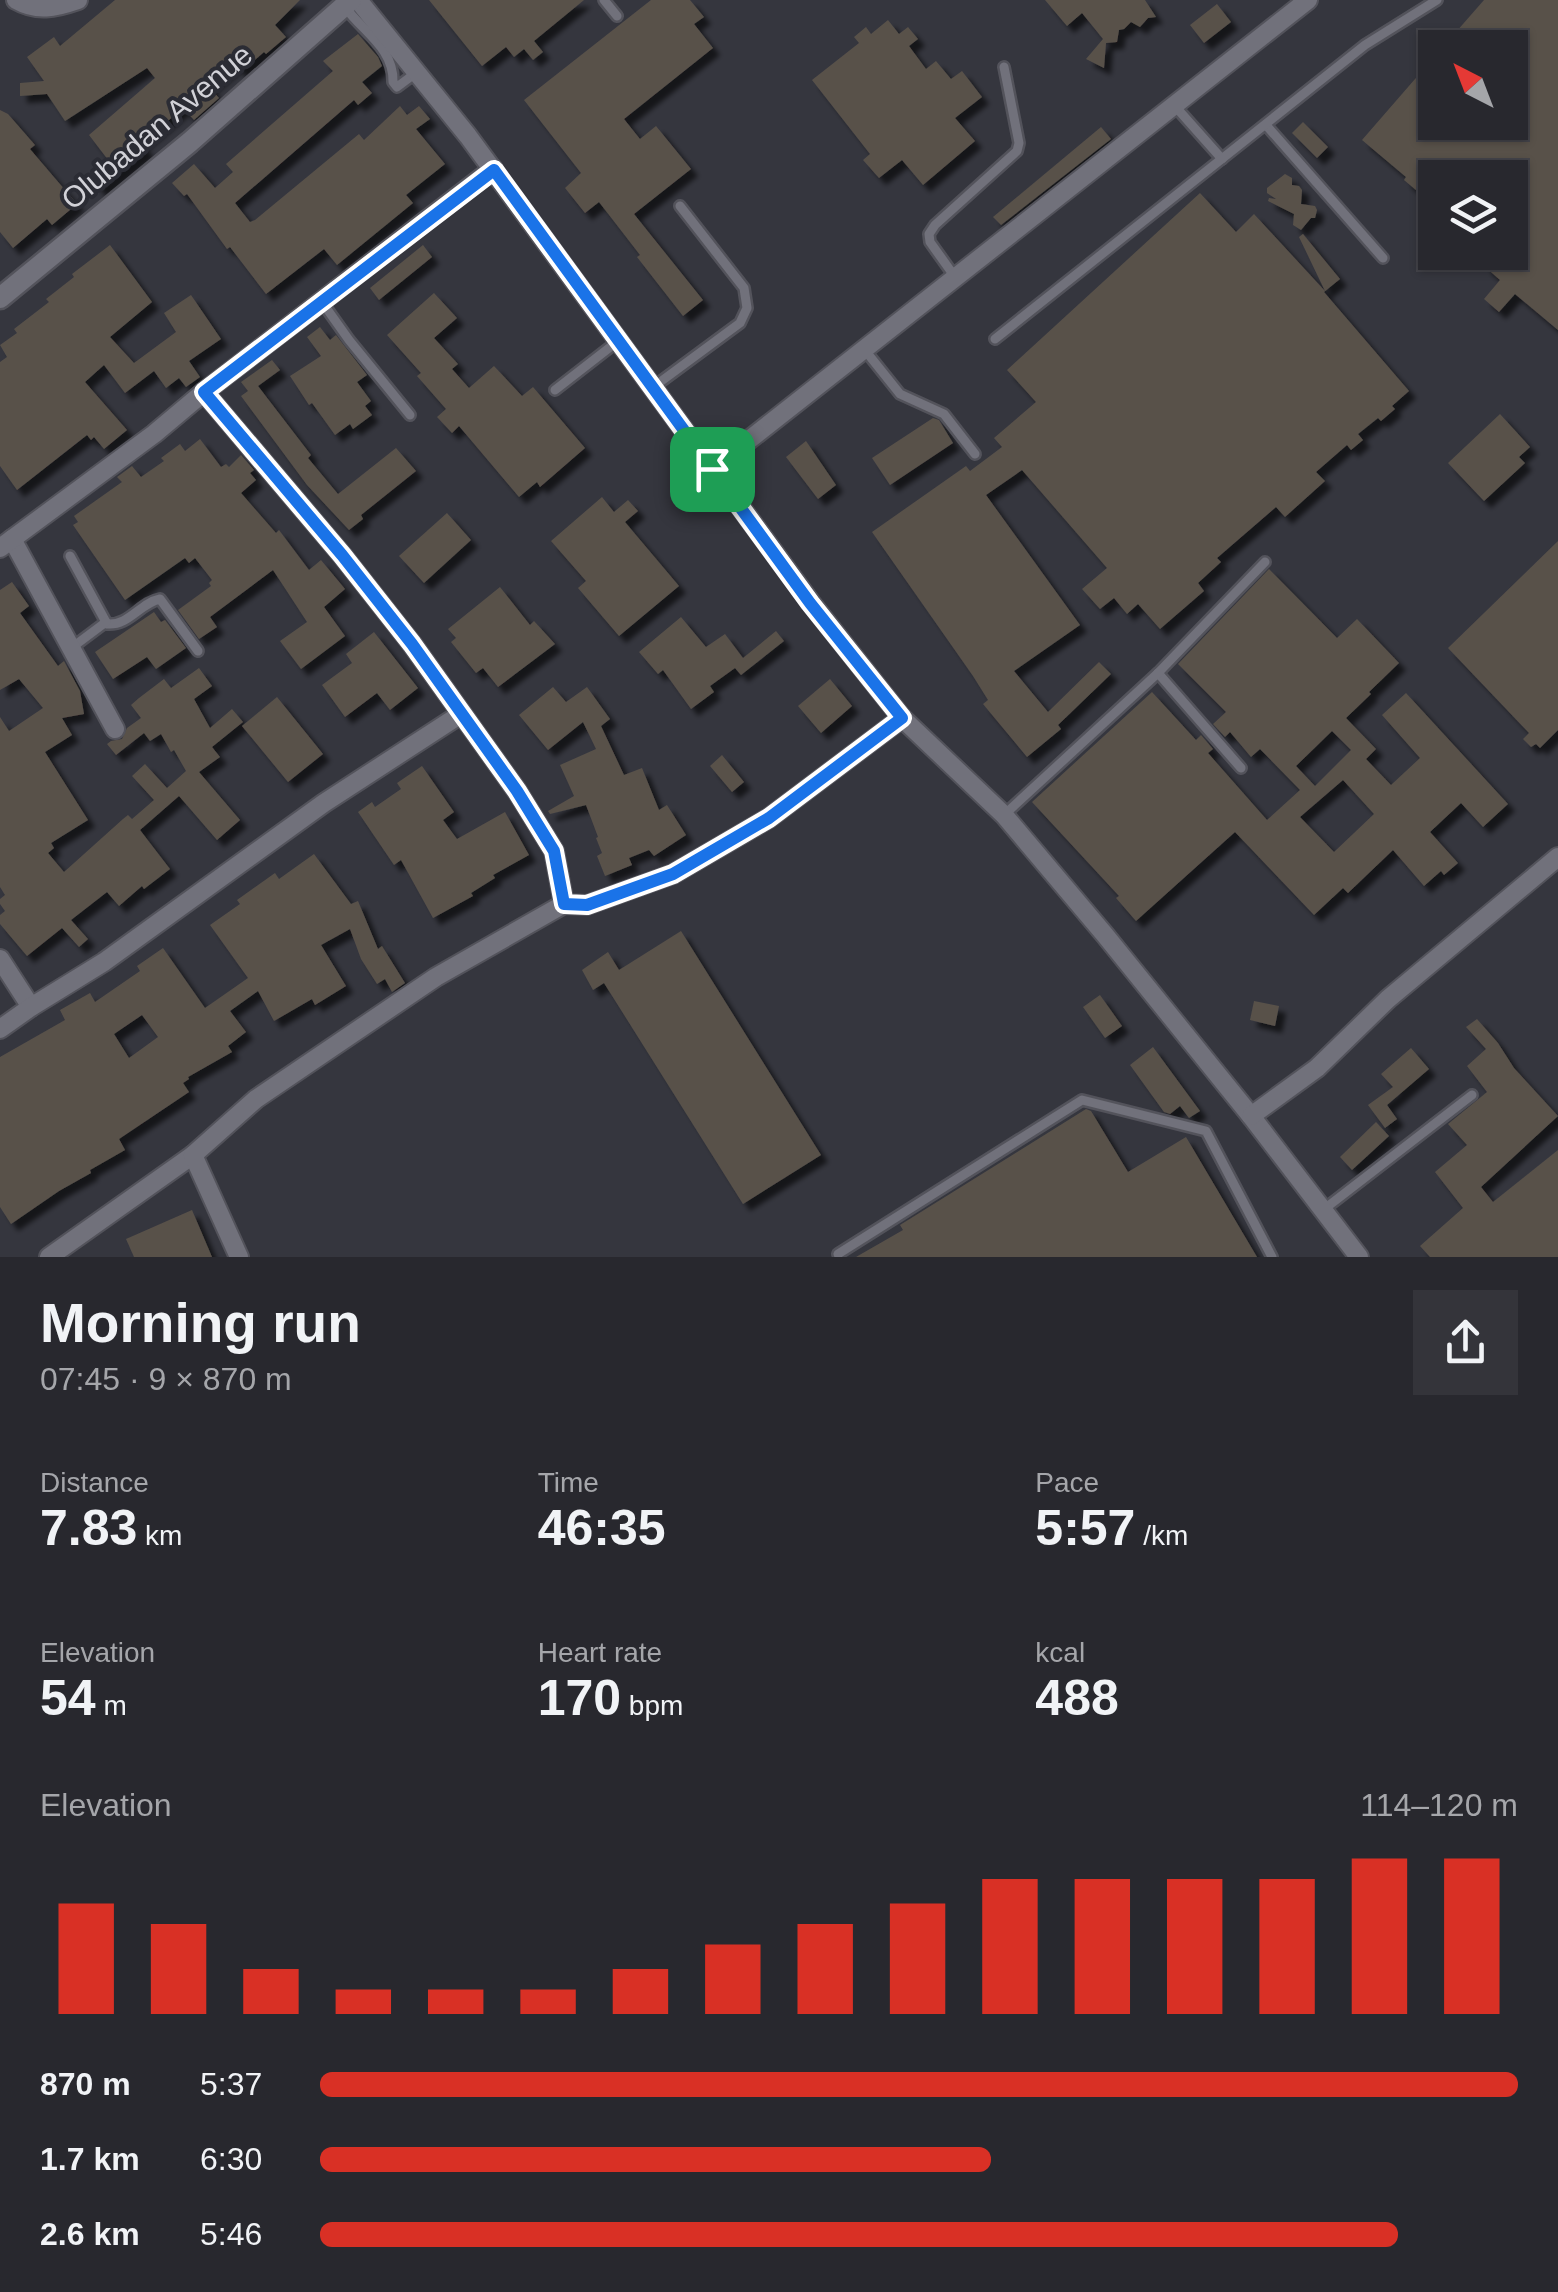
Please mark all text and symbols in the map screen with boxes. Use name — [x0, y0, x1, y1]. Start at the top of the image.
north arrow — [1418, 30, 1528, 140]
map controls — [1418, 30, 1528, 270]
street label: Olubadan Avenue — [55, 37, 258, 216]
button: layers — [1418, 160, 1528, 270]
pin — [670, 427, 755, 512]
icon: arrive — [685, 442, 740, 497]
button: share — [1413, 1290, 1518, 1395]
text: Morning run — [40, 1292, 361, 1354]
text: 07:45 · 9 × 870 m — [40, 1361, 292, 1397]
text: Distance — [40, 1467, 149, 1498]
text: Time — [538, 1467, 599, 1498]
text: Pace — [1035, 1467, 1099, 1498]
text: 7.83 — [40, 1500, 137, 1556]
text: 46:35 — [538, 1500, 666, 1556]
text: 5:57 — [1035, 1500, 1135, 1556]
text: km — [137, 1520, 182, 1551]
text: /km — [1135, 1520, 1188, 1551]
text: Elevation — [40, 1637, 155, 1668]
text: Heart rate — [538, 1637, 662, 1668]
text: kcal — [1035, 1637, 1085, 1668]
text: 54 — [40, 1670, 96, 1726]
text: 170 — [538, 1670, 621, 1726]
text: 488 — [1035, 1670, 1119, 1726]
text: m — [96, 1690, 127, 1721]
text: bpm — [621, 1690, 683, 1721]
text: Elevation — [40, 1787, 172, 1823]
text: 114–120 m — [1360, 1787, 1518, 1823]
text: 870 m — [40, 2066, 131, 2102]
text: 5:37 — [200, 2066, 262, 2102]
text: 1.7 km — [40, 2141, 140, 2177]
text: 6:30 — [200, 2141, 262, 2177]
text: 2.6 km — [40, 2216, 140, 2252]
text: 5:46 — [200, 2216, 262, 2252]

